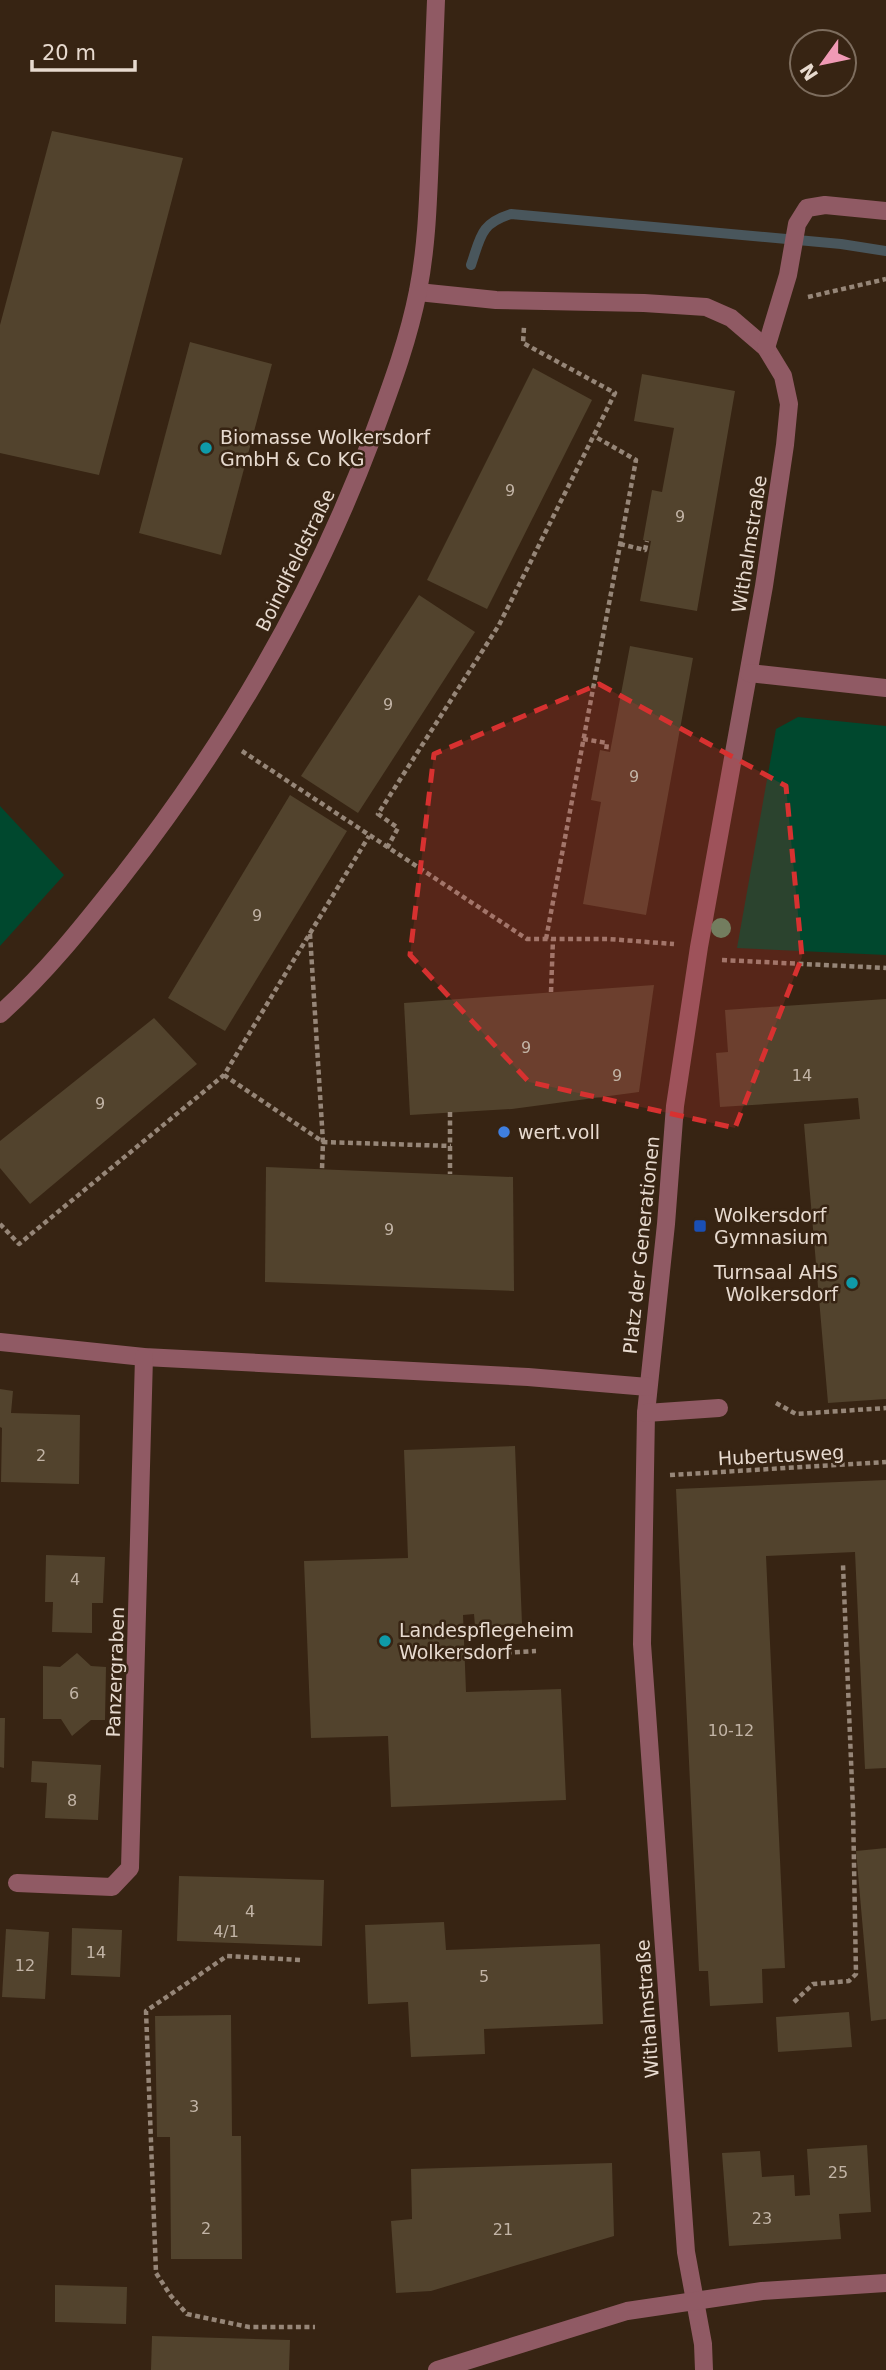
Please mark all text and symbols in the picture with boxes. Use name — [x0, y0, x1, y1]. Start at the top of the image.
scale bar — [32, 28, 135, 72]
north arrow — [788, 28, 858, 98]
text: 20 m — [42, 41, 96, 65]
text: N — [795, 60, 822, 85]
place label: Biomasse Wolkersdorf GmbH & Co KG — [220, 426, 431, 470]
marker: Biomasse Wolkersdorf GmbH & Co KG — [198, 440, 214, 456]
street label: Withalmstraße — [727, 474, 771, 614]
house number: 9 — [505, 481, 515, 500]
street label: Boindlfeldstraße — [251, 485, 339, 635]
house number: 9 — [675, 507, 685, 526]
house number: 9 — [383, 695, 393, 714]
house number: 9 — [629, 767, 639, 786]
house number: 9 — [252, 906, 262, 925]
house number: 9 — [521, 1038, 531, 1057]
house number: 9 — [612, 1066, 622, 1085]
house number: 14 — [792, 1066, 812, 1085]
house number: 9 — [95, 1094, 105, 1113]
place label: wert.voll — [518, 1121, 600, 1143]
marker: wert.voll — [496, 1124, 512, 1140]
street label: Platz der Generationen — [619, 1135, 663, 1355]
place label: Wolkersdorf Gymnasium — [714, 1204, 828, 1248]
marker: Wolkersdorf Gymnasium — [692, 1218, 708, 1234]
house number: 9 — [384, 1220, 394, 1239]
place label: Turnsaal AHS Wolkersdorf — [713, 1261, 839, 1305]
marker: Turnsaal AHS Wolkersdorf — [844, 1275, 860, 1291]
street label: Hubertusweg — [717, 1441, 845, 1469]
house number: 2 — [36, 1446, 46, 1465]
house number: 4 — [70, 1570, 80, 1589]
street label: Panzergraben — [102, 1606, 128, 1738]
place label: Landespflegeheim Wolkersdorf — [399, 1619, 574, 1663]
marker: Landespflegeheim Wolkersdorf — [377, 1633, 393, 1649]
house number: 6 — [69, 1684, 79, 1703]
house number: 10-12 — [708, 1721, 754, 1740]
house number: 8 — [67, 1791, 77, 1810]
house number: 4 — [245, 1902, 255, 1921]
house number: 4/1 — [213, 1922, 239, 1941]
street label: Withalmstraße — [631, 1939, 663, 2079]
house number: 14 — [86, 1943, 106, 1962]
house number: 12 — [15, 1956, 35, 1975]
house number: 5 — [479, 1967, 489, 1986]
house number: 3 — [189, 2097, 199, 2116]
house number: 25 — [828, 2163, 848, 2182]
house number: 23 — [752, 2209, 772, 2228]
house number: 2 — [201, 2219, 211, 2238]
house number: 21 — [493, 2220, 513, 2239]

